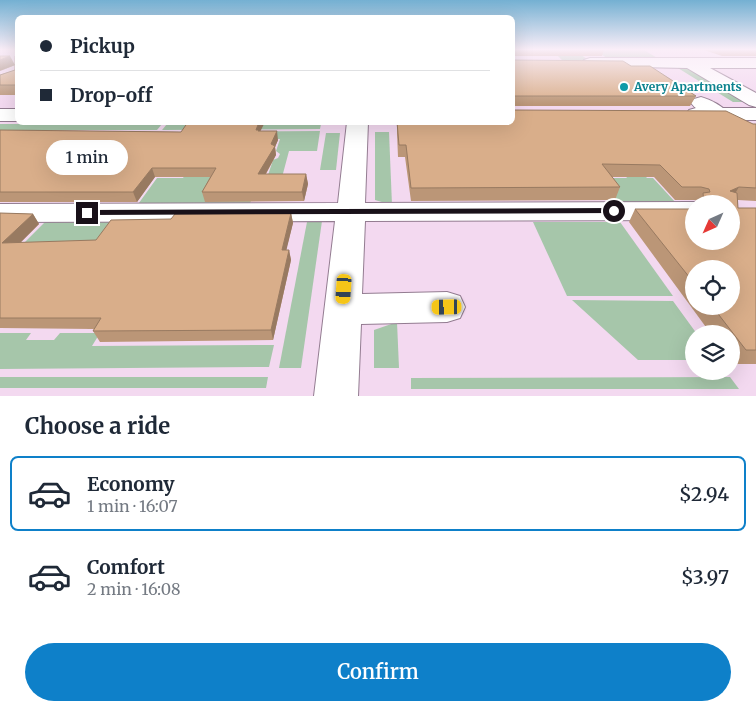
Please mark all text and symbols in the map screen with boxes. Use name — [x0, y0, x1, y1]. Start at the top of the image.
text: Pickup — [70, 34, 135, 58]
place label: Avery Apartments — [633, 79, 742, 94]
marker: Avery Apartments — [618, 81, 630, 93]
text: Drop-off — [70, 83, 152, 107]
callout: 1 min — [46, 140, 128, 176]
text: 1 min — [65, 147, 109, 167]
north arrow — [685, 195, 740, 250]
map controls — [685, 195, 740, 380]
route start — [603, 200, 625, 222]
route end — [76, 202, 98, 224]
button: locate — [685, 260, 740, 315]
car — [335, 274, 352, 304]
car — [431, 299, 462, 315]
button: layers — [685, 325, 740, 380]
text: Choose a ride — [25, 412, 170, 440]
icon: car — [27, 471, 72, 516]
text: Economy — [87, 472, 175, 496]
text: $2.94 — [679, 482, 729, 506]
text: 1 min · 16:07 — [87, 496, 178, 516]
icon: car — [27, 554, 72, 599]
text: Comfort — [87, 555, 165, 579]
text: $3.97 — [681, 565, 729, 589]
text: 2 min · 16:08 — [87, 579, 181, 599]
button: Confirm — [25, 643, 731, 701]

